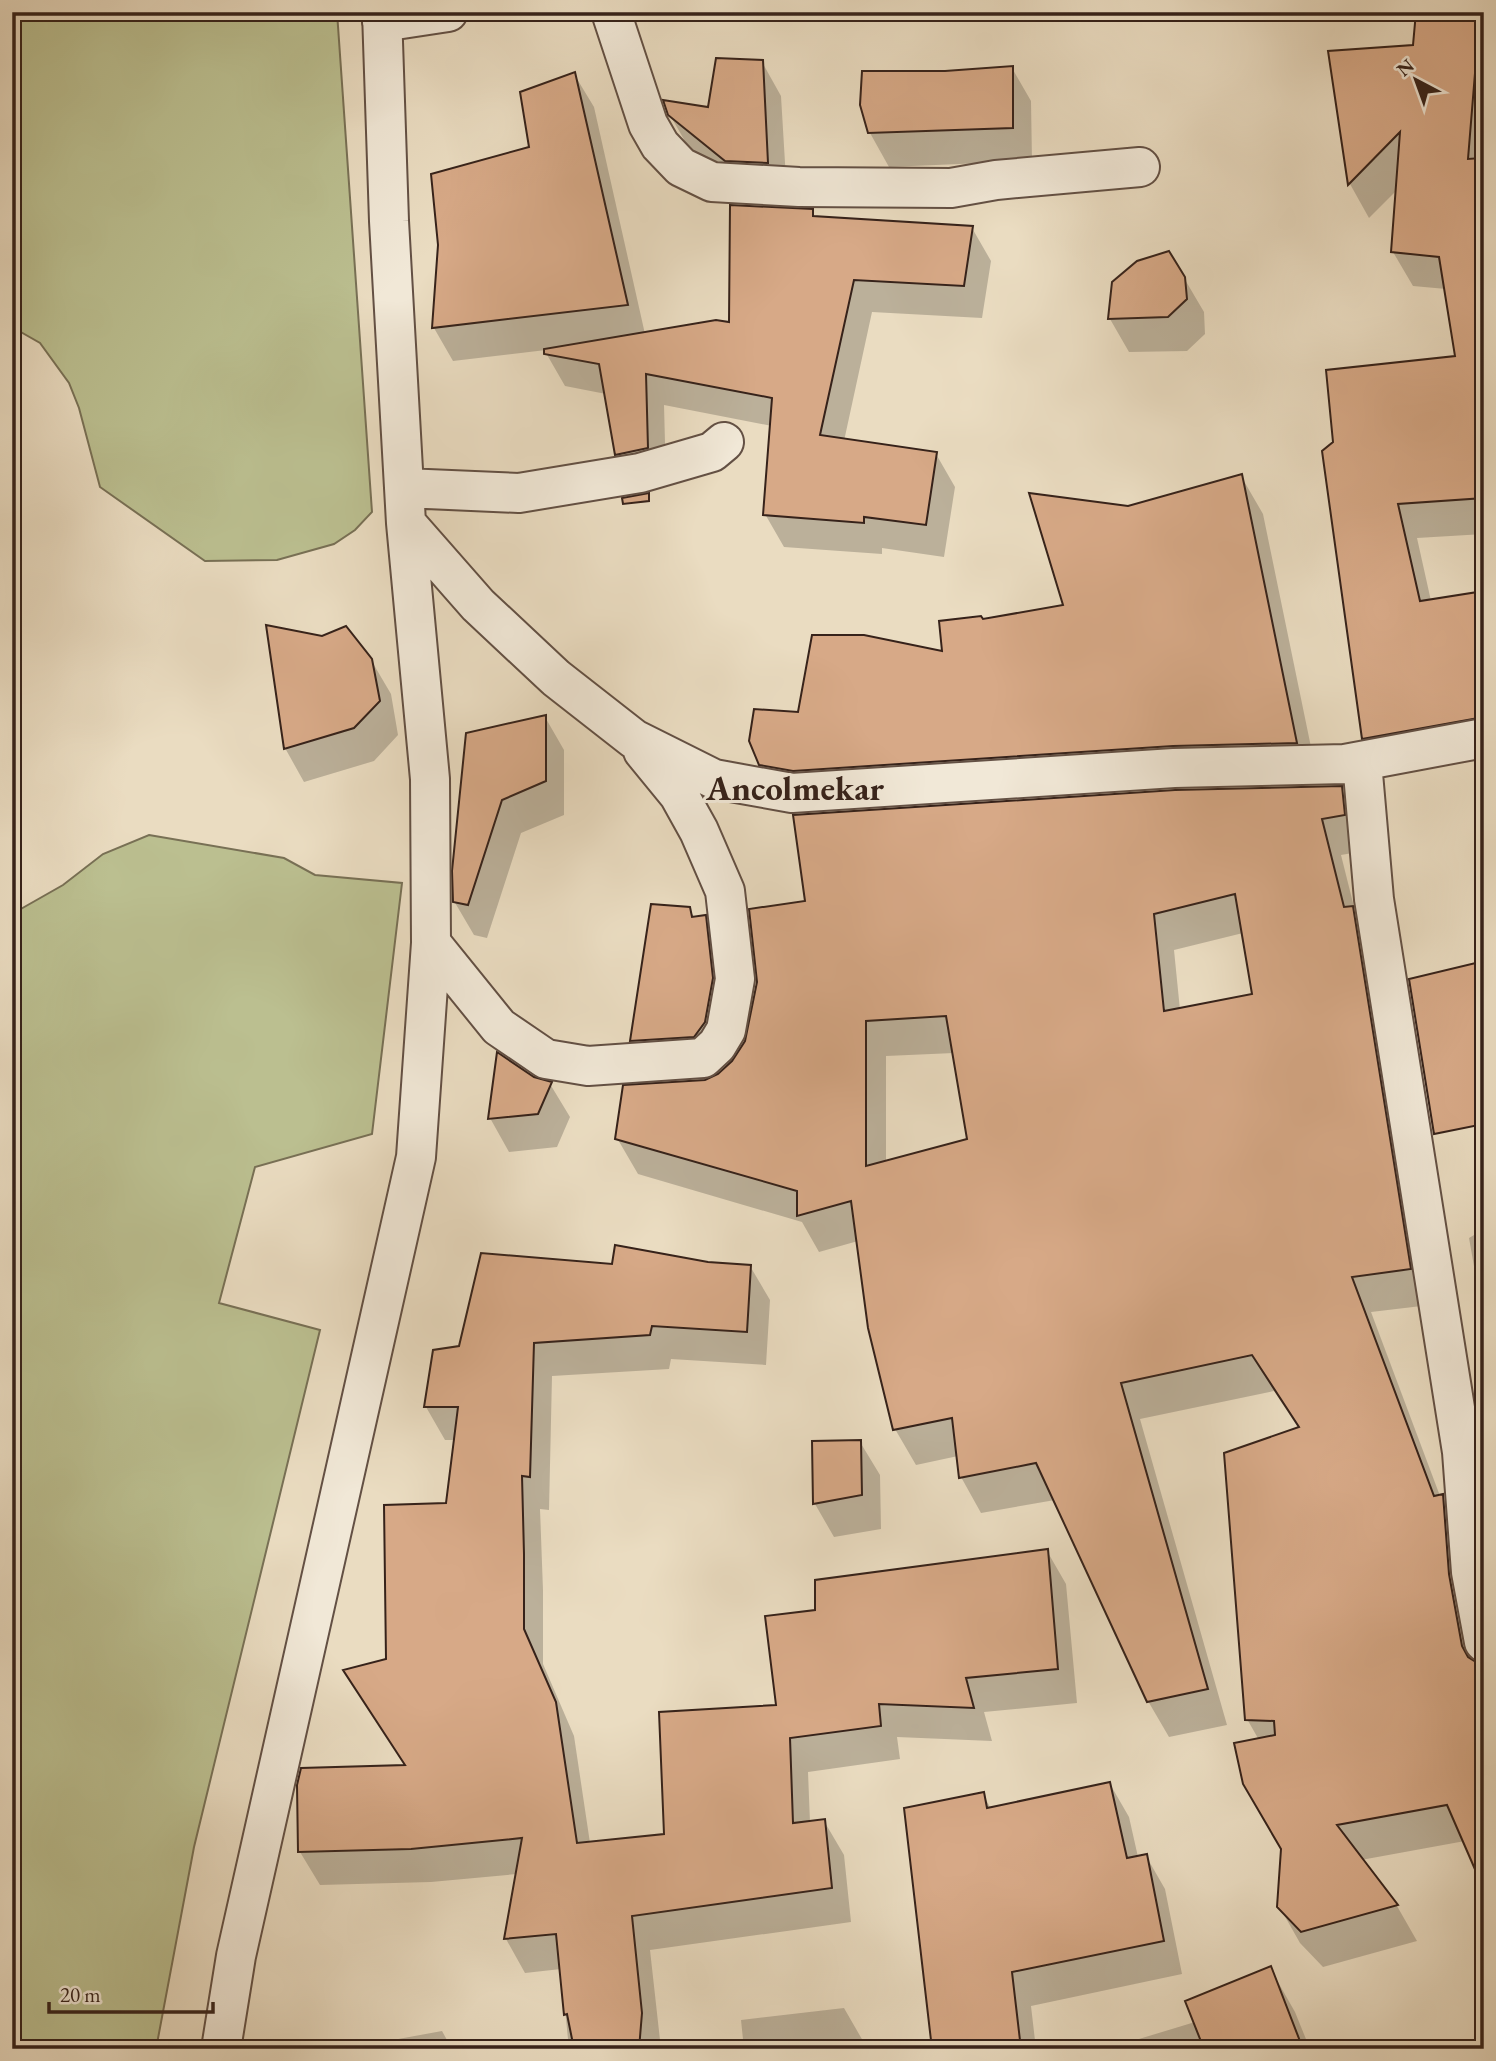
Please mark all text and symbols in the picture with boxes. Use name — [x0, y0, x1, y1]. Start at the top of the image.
north arrow — [1380, 46, 1450, 116]
text: N — [1391, 53, 1420, 82]
district label: Ancolmekar — [705, 765, 885, 810]
scale bar — [49, 1970, 214, 2014]
text: 20 m — [60, 1981, 101, 2008]

